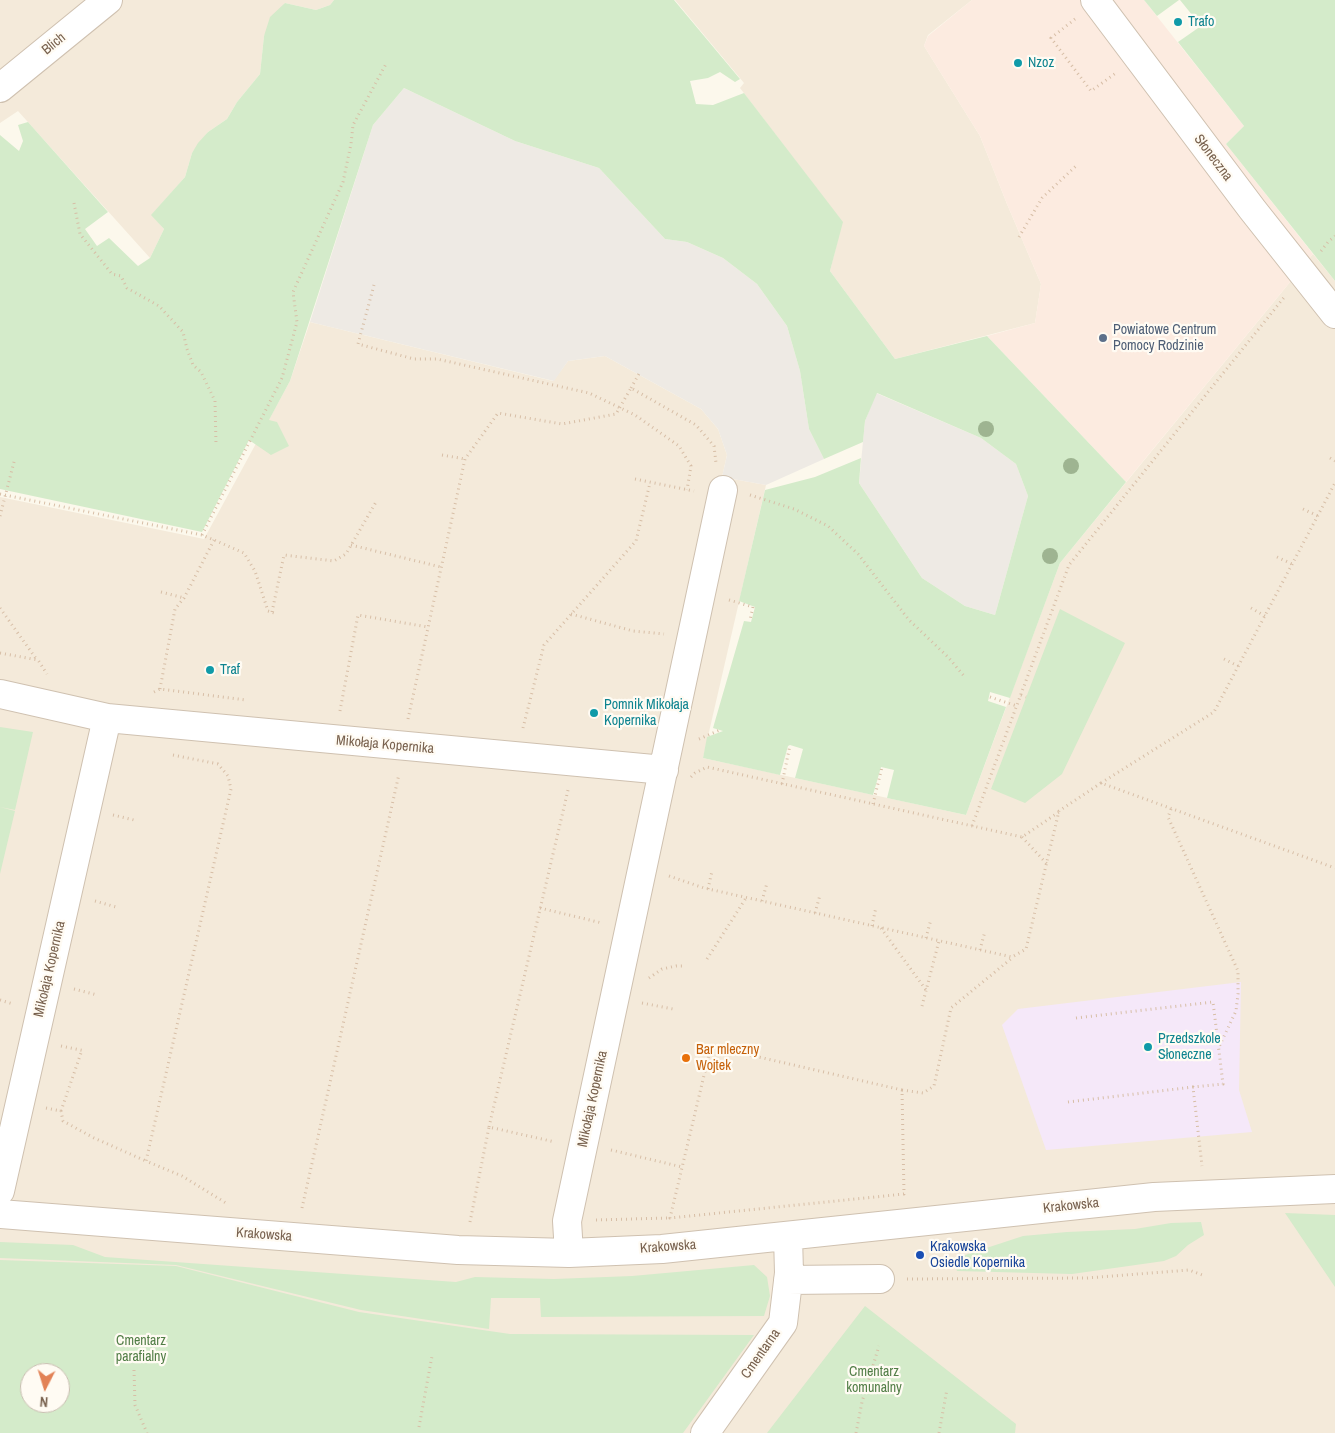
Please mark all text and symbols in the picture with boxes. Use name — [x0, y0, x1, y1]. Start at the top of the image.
place label: Trafo — [1188, 14, 1214, 30]
marker: Trafo — [1172, 16, 1184, 28]
street label: Blich — [39, 29, 69, 59]
place label: Nzoz — [1028, 55, 1054, 71]
marker: Nzoz — [1012, 57, 1024, 69]
street label: Słoneczna — [1190, 132, 1236, 184]
place label: Powiatowe Centrum Pomocy Rodzinie — [1113, 322, 1216, 354]
marker: Powiatowe Centrum Pomocy Rodzinie — [1097, 332, 1109, 344]
place label: Traf — [220, 662, 240, 678]
marker: Traf — [204, 664, 216, 676]
place label: Pomnik Mikołaja Kopernika — [604, 697, 689, 730]
marker: Pomnik Mikołaja Kopernika — [588, 707, 600, 719]
street label: Mikołaja Kopernika — [335, 732, 435, 758]
street label: Mikołaja Kopernika — [31, 919, 69, 1019]
place label: Przedszkole Słoneczne — [1158, 1031, 1221, 1064]
marker: Przedszkole Słoneczne — [1142, 1041, 1154, 1053]
place label: Bar mleczny Wojtek — [696, 1042, 759, 1074]
street label: Mikołaja Kopernika — [575, 1049, 611, 1149]
marker: Bar mleczny Wojtek — [680, 1052, 692, 1064]
street label: Krakowska — [1042, 1195, 1100, 1217]
street label: Krakowska — [235, 1225, 293, 1245]
street label: Krakowska — [639, 1237, 697, 1257]
place label: Krakowska Osiedle Kopernika — [930, 1239, 1025, 1272]
marker: Krakowska Osiedle Kopernika — [914, 1249, 926, 1261]
street label: Cmentarna — [738, 1326, 784, 1382]
park label: Cmentarz parafialny — [116, 1333, 166, 1365]
north arrow — [20, 1363, 70, 1413]
park label: Cmentarz komunalny — [846, 1364, 902, 1396]
text: N — [39, 1393, 49, 1411]

